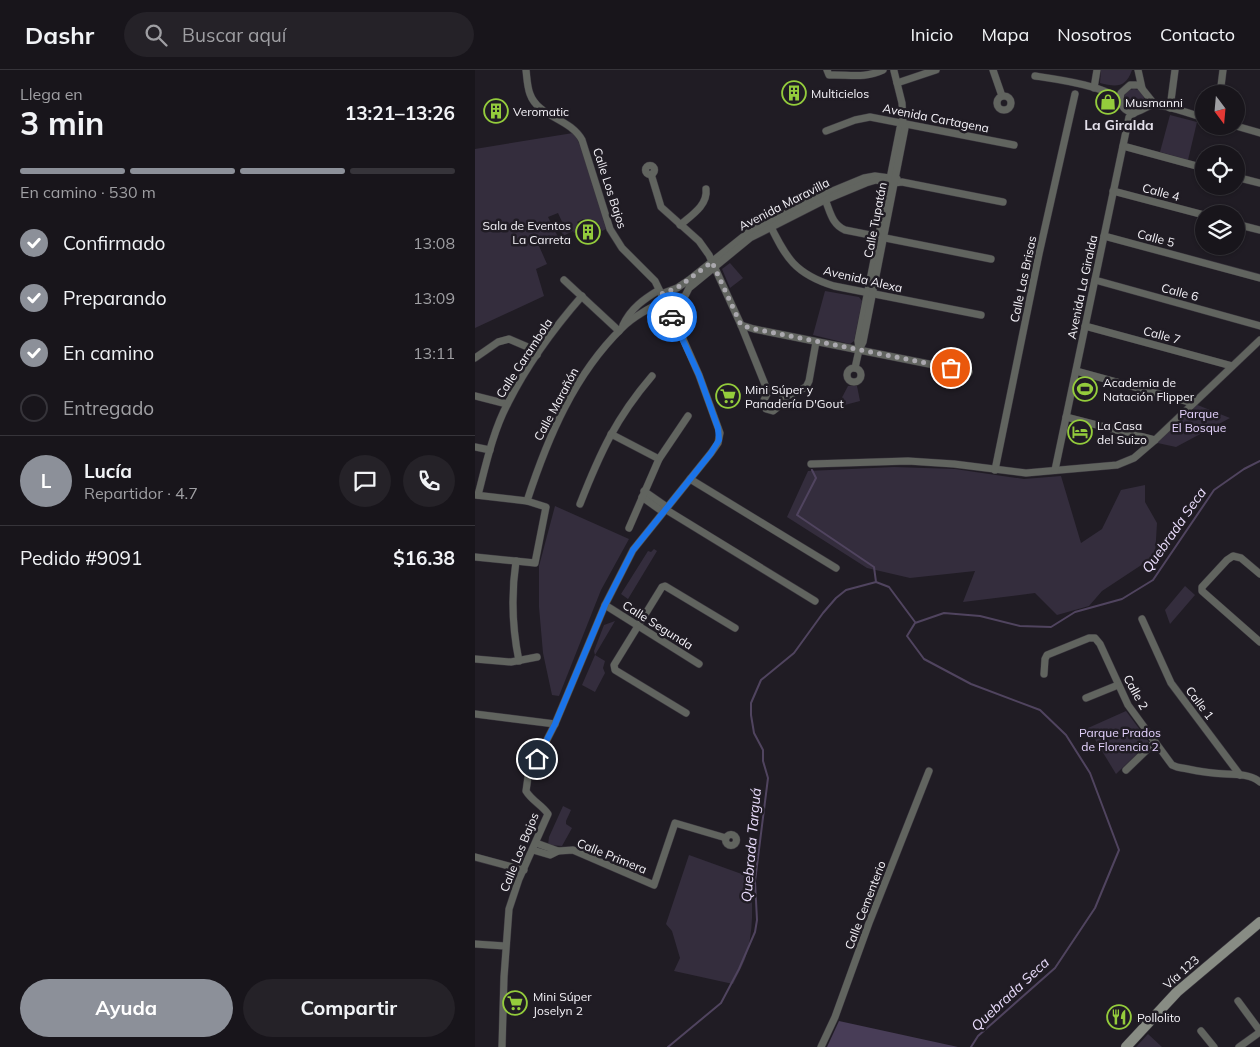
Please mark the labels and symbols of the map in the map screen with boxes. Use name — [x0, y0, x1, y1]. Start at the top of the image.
building icon: Multicielos — [781, 80, 807, 106]
north arrow — [1195, 85, 1245, 135]
place label: Multicielos — [811, 86, 869, 101]
shop icon: Musmanni — [1095, 89, 1121, 115]
place label: Musmanni — [1125, 95, 1183, 110]
building icon: Veromatic — [483, 98, 509, 124]
street label: Avenida Cartagena — [882, 100, 990, 136]
place label: Veromatic — [513, 104, 569, 119]
district label: La Giralda — [1084, 116, 1154, 134]
street label: Calle Los Bajos — [590, 146, 630, 230]
street label: Avenida Maravilla — [736, 175, 832, 233]
street label: Calle 4 — [1141, 180, 1181, 204]
street label: Calle Tupatán — [860, 181, 890, 259]
place label: Sala de Eventos La Carreta — [483, 218, 571, 247]
building icon: Sala de Eventos La Carreta — [575, 219, 601, 245]
street label: Calle 5 — [1136, 226, 1176, 250]
street label: Calle Las Brisas — [1007, 234, 1039, 324]
street label: Avenida La Giralda — [1064, 234, 1100, 340]
street label: Avenida Alexa — [822, 263, 904, 295]
street label: Calle 6 — [1160, 280, 1200, 304]
courier — [647, 292, 697, 342]
street label: Calle Carambola — [493, 315, 555, 401]
street label: Calle 7 — [1142, 323, 1182, 347]
pin — [930, 347, 972, 389]
street label: Calle Marañón — [530, 365, 582, 443]
place label: Academia de Natación Flipper — [1103, 375, 1195, 404]
sports icon: Academia de Natación Flipper — [1072, 376, 1098, 402]
place label: Mini Súper y Panadería D'Gout — [745, 382, 844, 411]
supermarket icon: Mini Súper y Panadería D'Gout — [715, 383, 741, 409]
park label: Parque El Bosque — [1172, 406, 1226, 435]
place label: La Casa del Suizo — [1097, 418, 1147, 447]
hotel icon: La Casa del Suizo — [1067, 419, 1093, 445]
water label: Quebrada Seca — [1138, 484, 1210, 576]
street label: Calle Segunda — [620, 597, 696, 653]
street label: Calle 2 — [1120, 672, 1152, 712]
street label: Calle 1 — [1183, 683, 1217, 723]
park label: Parque Prados de Florencia 2 — [1079, 725, 1161, 754]
pin — [516, 738, 558, 780]
water label: Quebrada Targuá — [737, 787, 765, 903]
street label: Calle Los Bajos — [496, 810, 542, 894]
street label: Calle Primera — [575, 835, 649, 877]
street label: Calle Cementerio — [841, 858, 889, 951]
street label: Vía 123 — [1160, 952, 1202, 992]
water label: Quebrada Seca — [967, 953, 1053, 1035]
place label: Mini Súper Joselyn 2 — [533, 989, 592, 1018]
supermarket icon: Mini Súper Joselyn 2 — [502, 990, 528, 1016]
restaurant icon: Pollolito — [1106, 1004, 1132, 1030]
place label: Pollolito — [1137, 1010, 1181, 1025]

